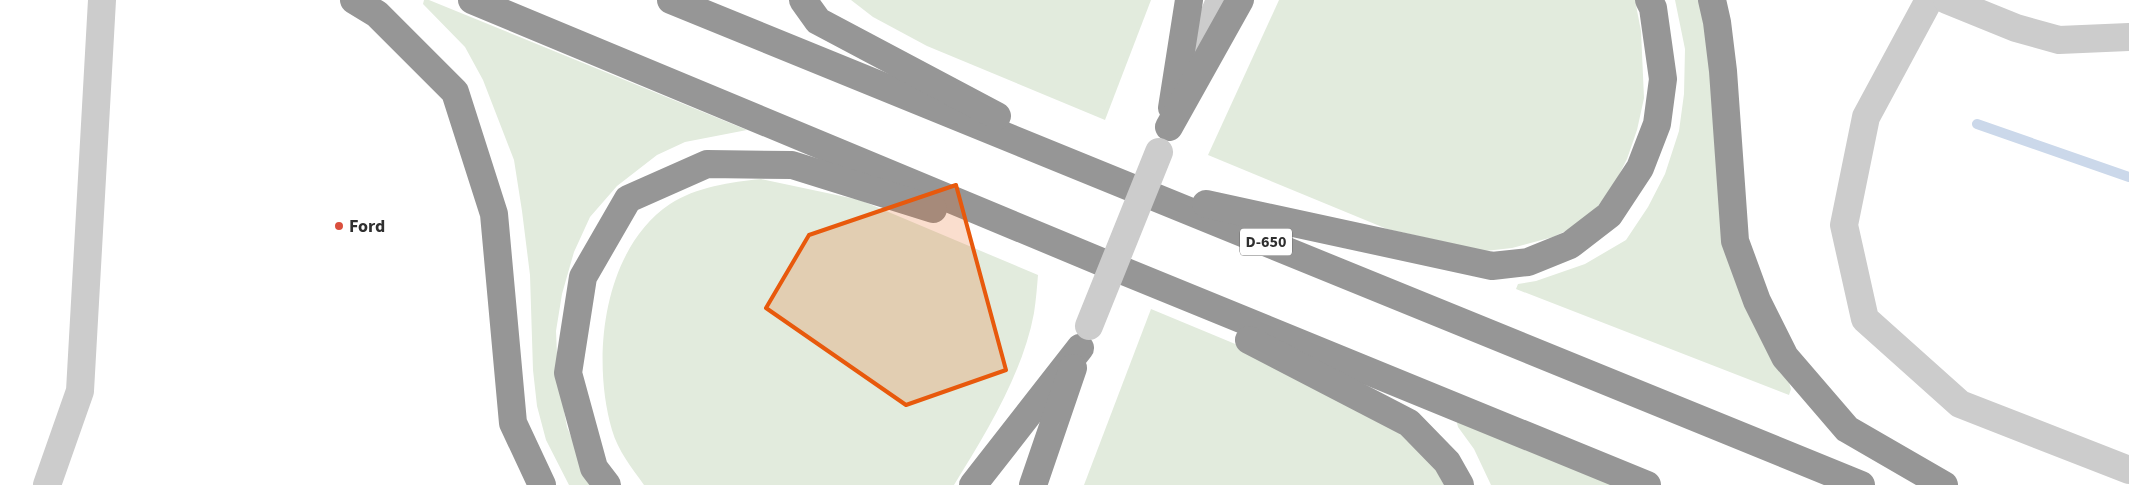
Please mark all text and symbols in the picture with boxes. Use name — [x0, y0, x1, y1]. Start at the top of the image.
place label: Ford — [349, 214, 385, 239]
marker: Ford — [333, 220, 345, 232]
road number: D-650 — [1240, 228, 1292, 256]

